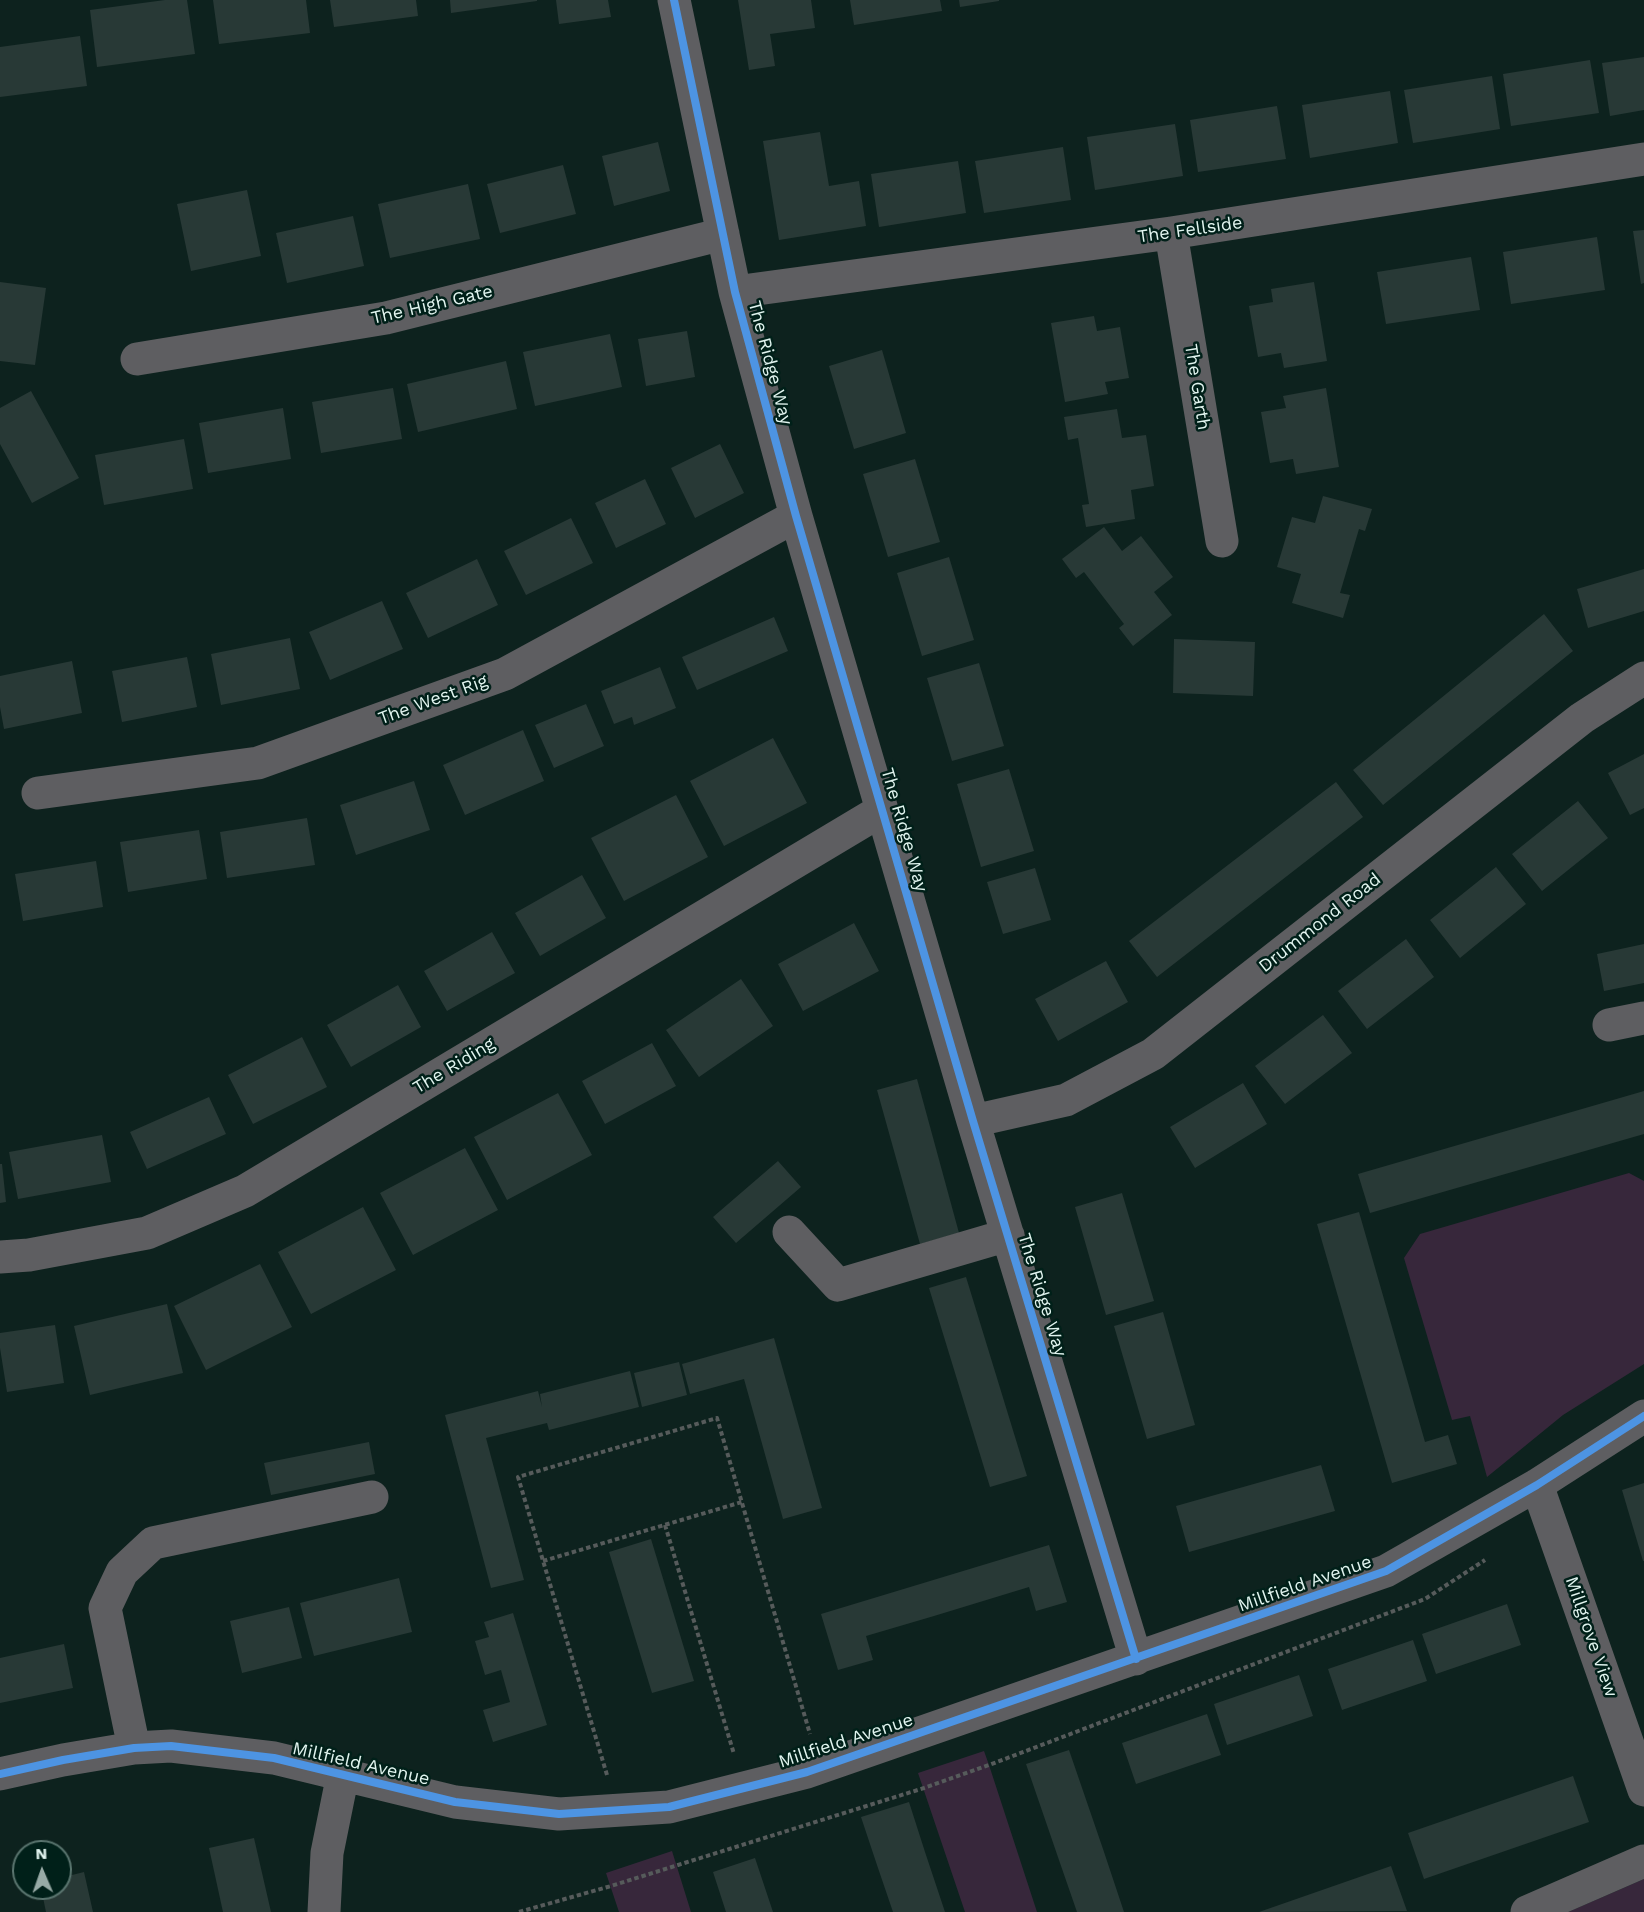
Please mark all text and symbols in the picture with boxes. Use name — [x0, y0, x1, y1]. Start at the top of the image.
street label: The Fellside — [1136, 212, 1244, 248]
street label: The High Gate — [369, 281, 495, 329]
street label: The Ridge Way — [743, 298, 797, 428]
street label: The Garth — [1180, 342, 1214, 432]
street label: The West Rig — [375, 670, 491, 730]
street label: The Ridge Way — [876, 766, 932, 894]
street label: Drummond Road — [1255, 869, 1385, 977]
street label: The Riding — [409, 1033, 499, 1099]
street label: The Ridge Way — [1013, 1231, 1071, 1359]
street label: Millfield Avenue — [1235, 1551, 1375, 1617]
street label: Millgrove View — [1560, 1574, 1622, 1700]
street label: Millfield Avenue — [776, 1709, 916, 1773]
street label: Millfield Avenue — [290, 1738, 432, 1790]
north arrow — [12, 1840, 72, 1900]
text: N — [35, 1844, 48, 1863]

